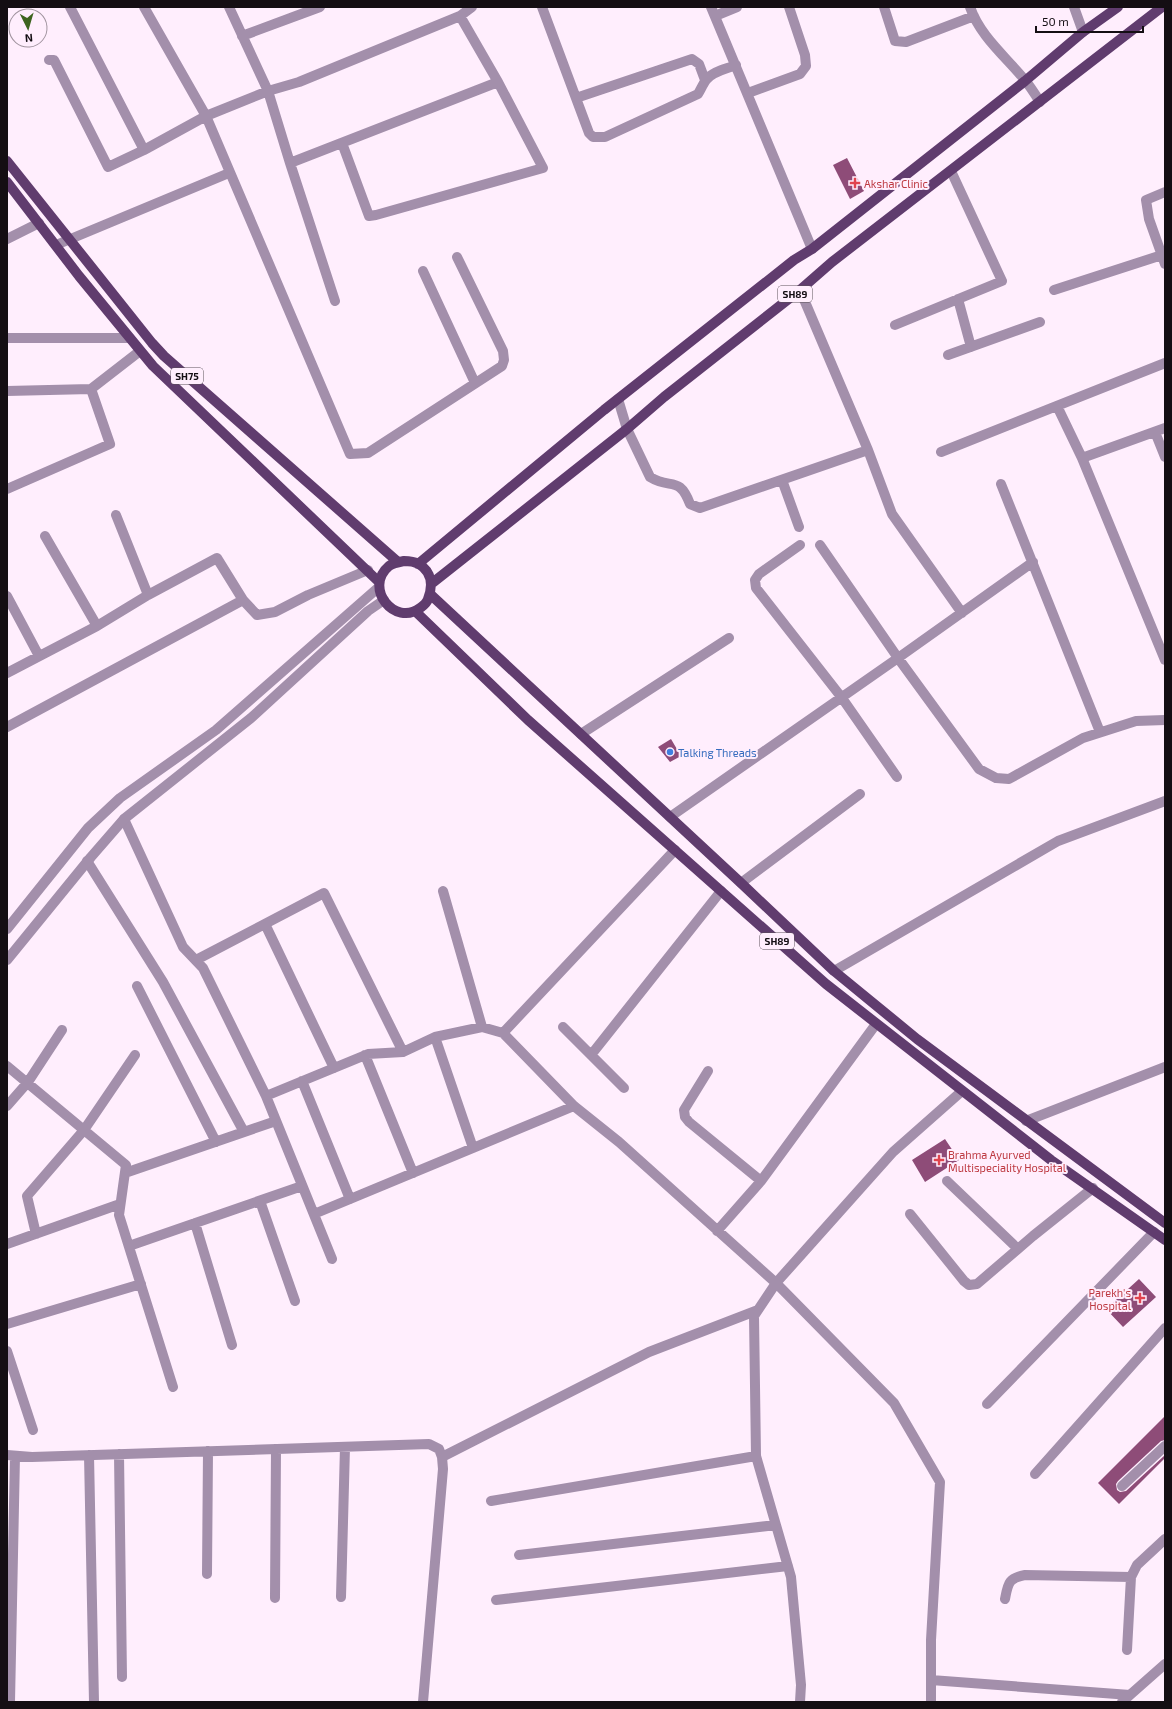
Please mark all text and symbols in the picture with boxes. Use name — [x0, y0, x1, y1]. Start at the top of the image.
north arrow — [8, 8, 48, 48]
scale bar — [1036, 8, 1143, 34]
text: 50 m — [1042, 14, 1069, 28]
text: N — [24, 32, 33, 45]
marker: Akshar Clinic — [849, 177, 861, 189]
place label: Akshar Clinic — [864, 177, 928, 190]
road number: SH89 — [778, 286, 812, 302]
road number: SH75 — [171, 368, 203, 384]
place label: Talking Threads — [678, 746, 757, 759]
marker: Talking Threads — [665, 747, 675, 757]
road number: SH89 — [760, 933, 794, 949]
place label: Brahma Ayurved Multispeciality Hospital — [948, 1148, 1067, 1174]
marker: Brahma Ayurved Multispeciality Hospital — [933, 1154, 945, 1166]
place label: Parekh's Hospital — [1089, 1286, 1132, 1312]
marker: Parekh's Hospital — [1134, 1292, 1146, 1304]

